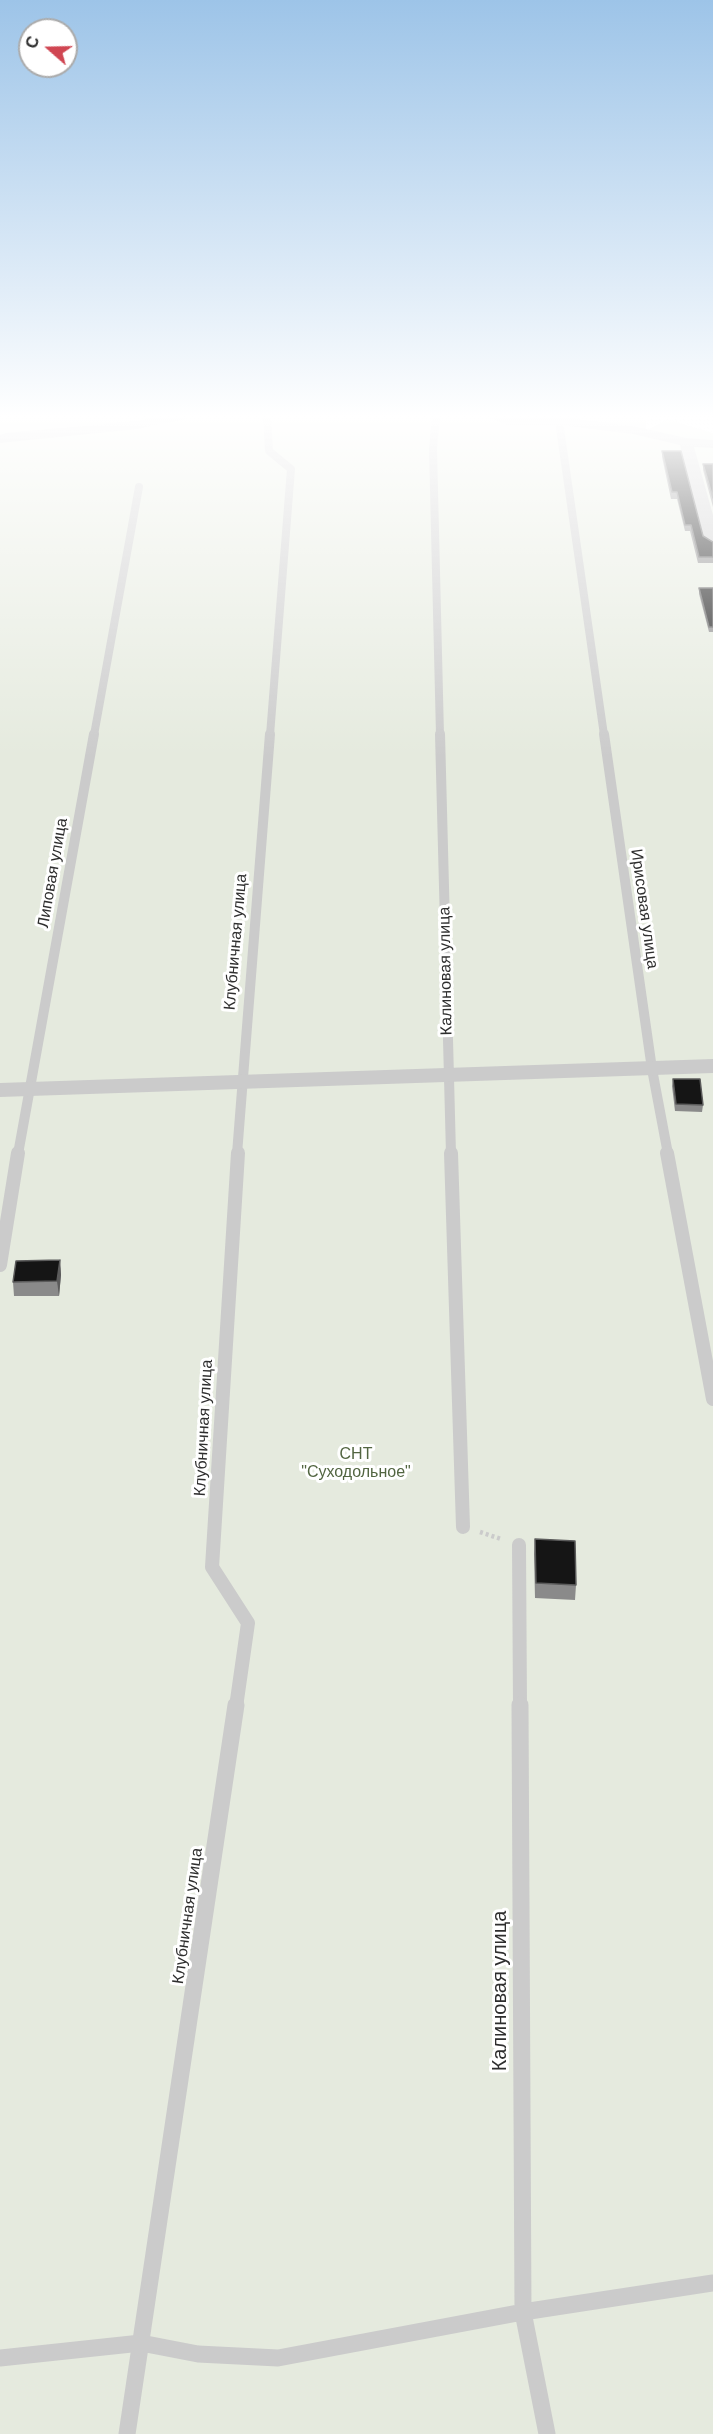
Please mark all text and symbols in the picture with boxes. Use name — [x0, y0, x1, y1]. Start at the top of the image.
north arrow — [18, 18, 78, 78]
text: С — [23, 34, 42, 51]
street label: Липовая улица — [34, 817, 72, 929]
street label: Ирисовая улица — [626, 848, 662, 970]
street label: Клубничная улица — [220, 873, 252, 1011]
street label: Калиновая улица — [435, 907, 457, 1035]
street label: Клубничная улица — [191, 1359, 217, 1497]
park label: СНТ "Суходольное" — [301, 1445, 411, 1483]
street label: Клубничная улица — [169, 1847, 207, 1985]
street label: Калиновая улица — [488, 1911, 512, 2071]

